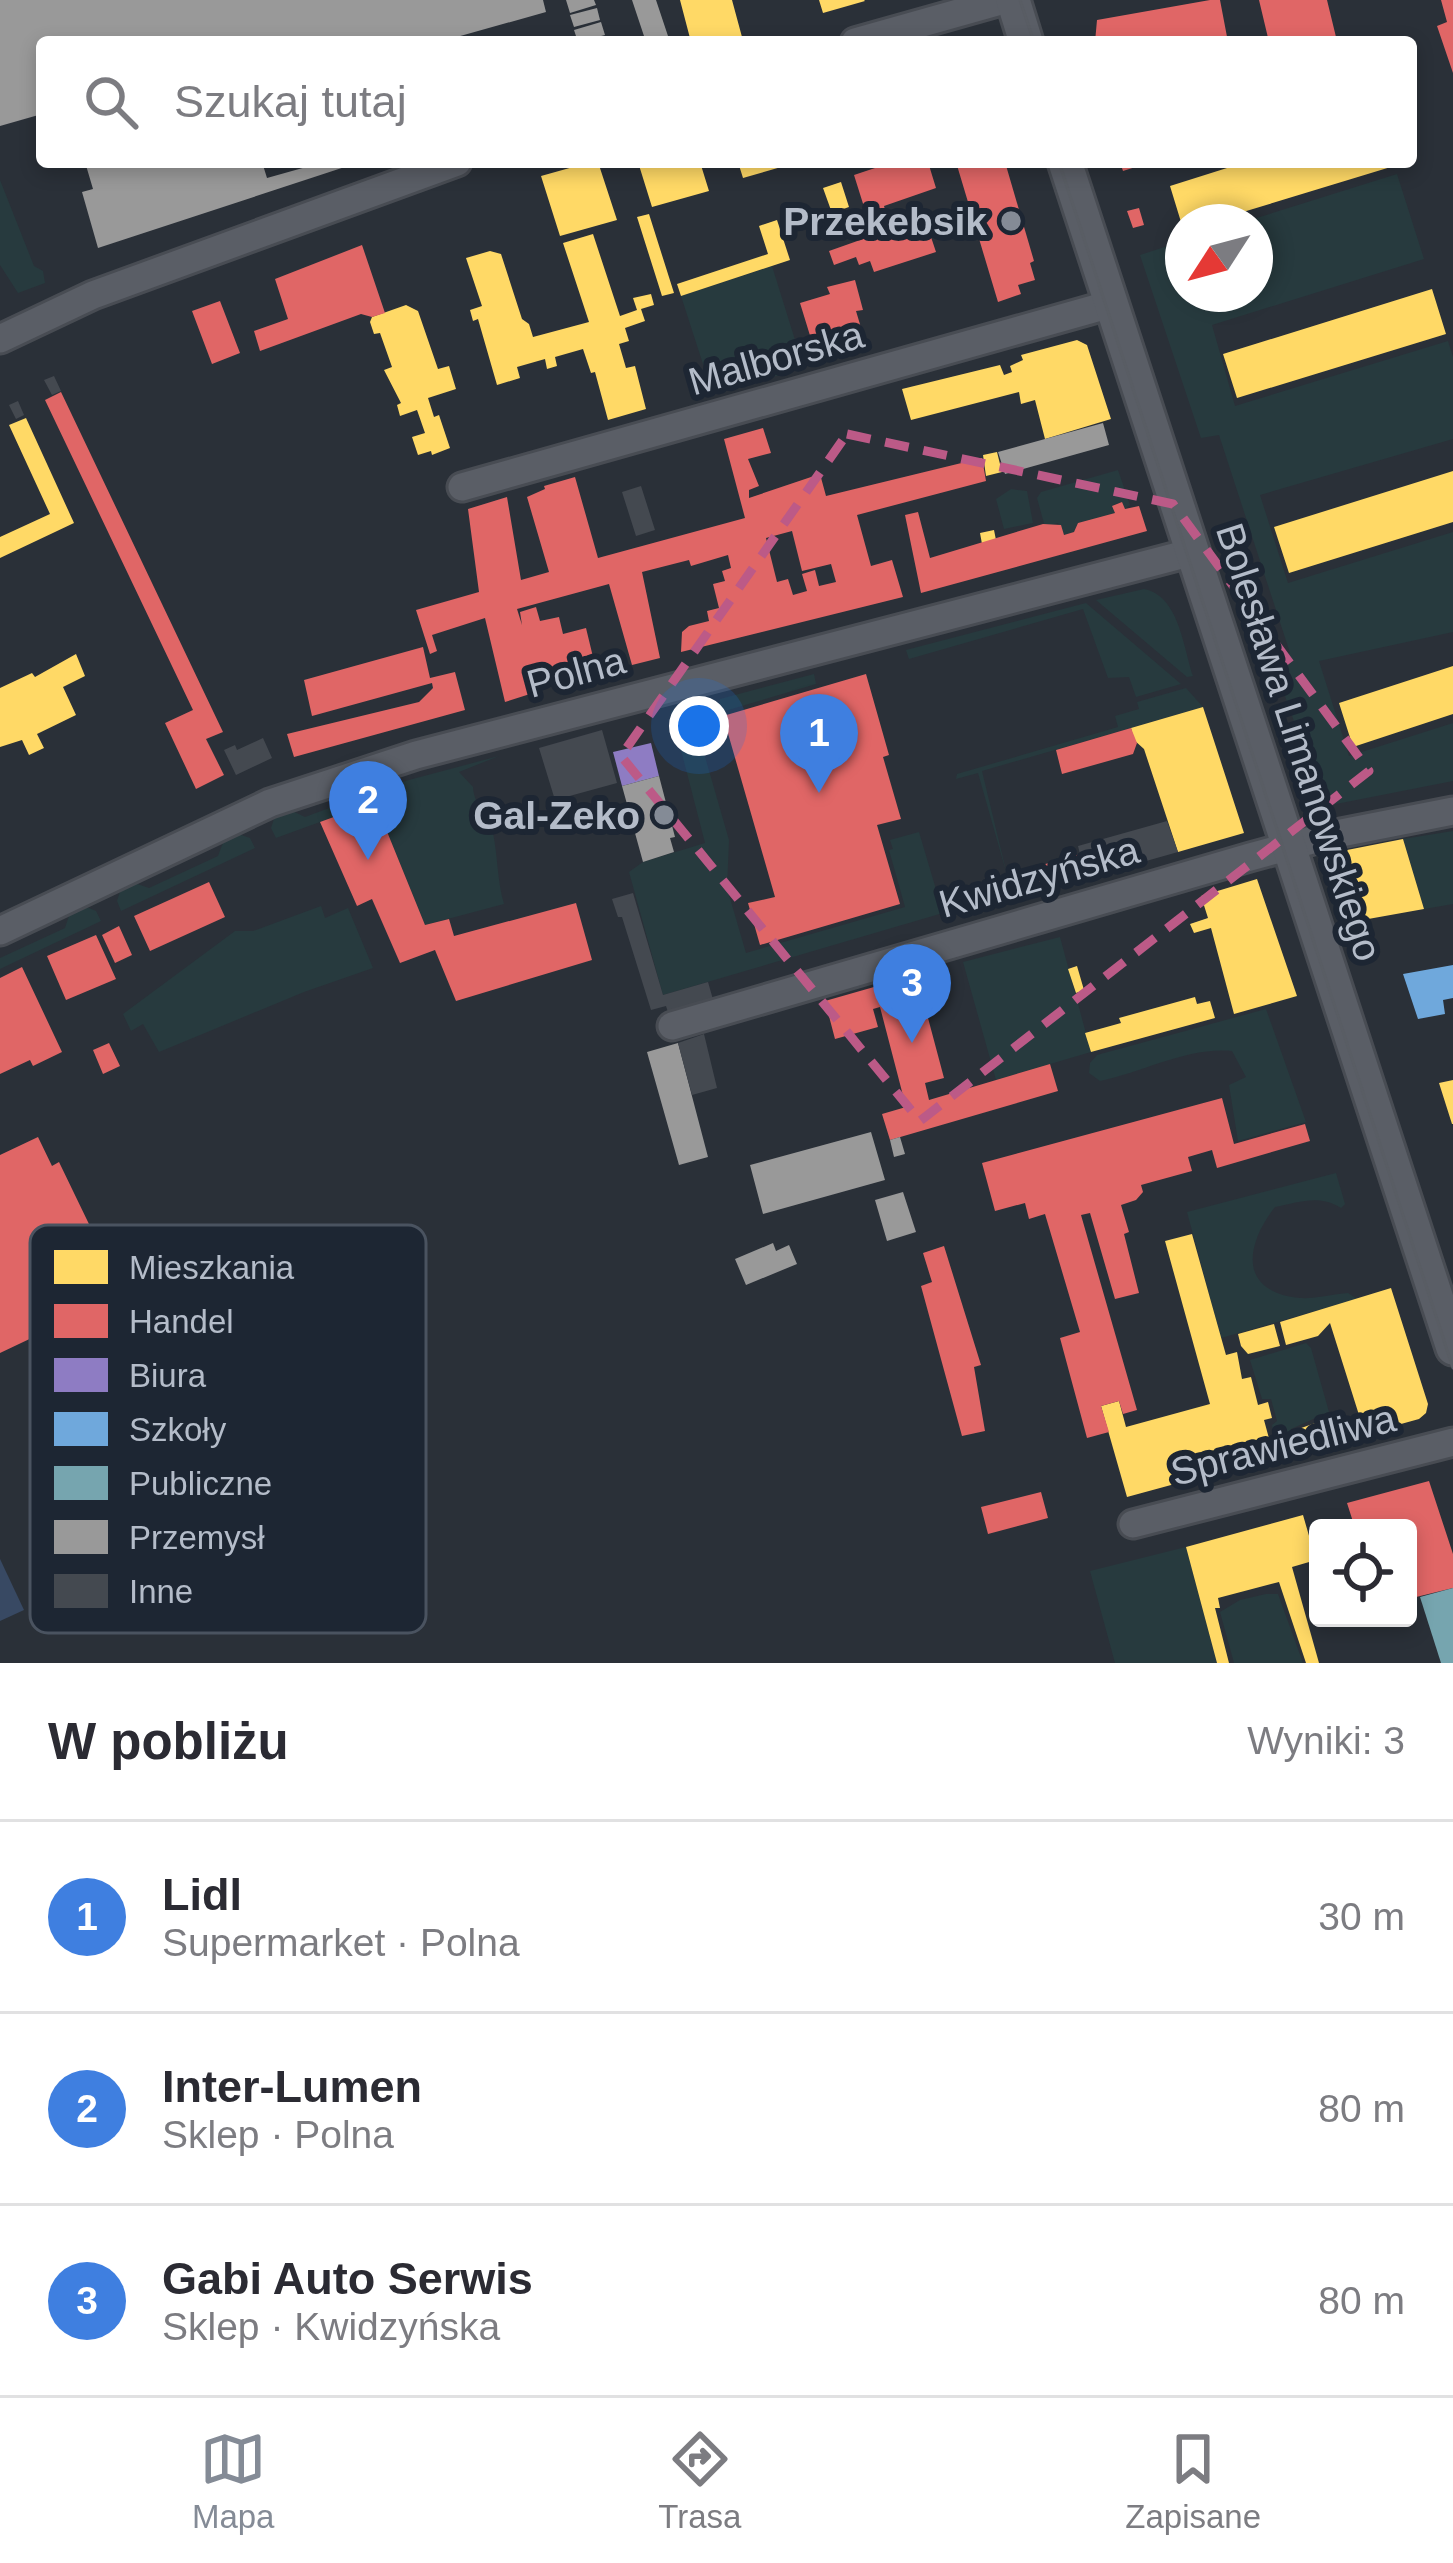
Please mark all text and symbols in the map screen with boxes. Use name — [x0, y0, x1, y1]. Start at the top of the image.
search box — [36, 36, 1417, 168]
icon: search — [78, 69, 144, 135]
text: Szukaj tutaj — [174, 76, 407, 127]
place label: Przekebsik — [783, 200, 987, 243]
north arrow — [1165, 204, 1273, 312]
marker: Przekebsik — [998, 208, 1024, 234]
street label: Malborska — [684, 312, 869, 403]
street label: Bolesława Limanowskiego — [1208, 518, 1390, 966]
street label: Polna — [522, 638, 630, 706]
pin: 1 — [780, 694, 858, 793]
your location — [669, 696, 729, 756]
pin: 2 — [329, 761, 407, 860]
place label: Gal-Zeko — [473, 794, 640, 837]
marker: Gal-Zeko — [651, 802, 677, 828]
street label: Kwidzyńska — [934, 828, 1144, 926]
pin: 3 — [873, 944, 951, 1043]
legend — [30, 1225, 426, 1633]
text: Mieszkania — [129, 1249, 295, 1286]
text: Handel — [129, 1303, 234, 1340]
text: Biura — [129, 1357, 207, 1394]
street label: Sprawiedliwa — [1166, 1396, 1400, 1494]
text: Szkoły — [129, 1411, 227, 1448]
text: Publiczne — [129, 1465, 272, 1502]
text: Przemysł — [129, 1519, 265, 1556]
map controls — [1309, 1519, 1417, 1627]
button: locate — [1309, 1519, 1417, 1627]
text: Inne — [129, 1573, 193, 1610]
text: W pobliżu — [48, 1713, 289, 1770]
text: Wyniki: 3 — [1247, 1719, 1405, 1762]
text: Lidl — [162, 1869, 242, 1920]
text: 1 — [76, 1895, 98, 1938]
text: 30 m — [1318, 1895, 1405, 1938]
text: Supermarket · Polna — [162, 1921, 520, 1964]
text: Inter-Lumen — [162, 2061, 422, 2112]
text: 2 — [76, 2087, 98, 2130]
text: 80 m — [1318, 2087, 1405, 2130]
text: Sklep · Polna — [162, 2113, 394, 2156]
text: Gabi Auto Serwis — [162, 2253, 533, 2304]
text: 3 — [76, 2279, 98, 2322]
text: 80 m — [1318, 2279, 1405, 2322]
text: Sklep · Kwidzyńska — [162, 2305, 500, 2348]
tab: Mapa — [192, 2426, 274, 2536]
tab: Trasa — [658, 2426, 741, 2536]
tab: Zapisane — [1125, 2426, 1261, 2536]

